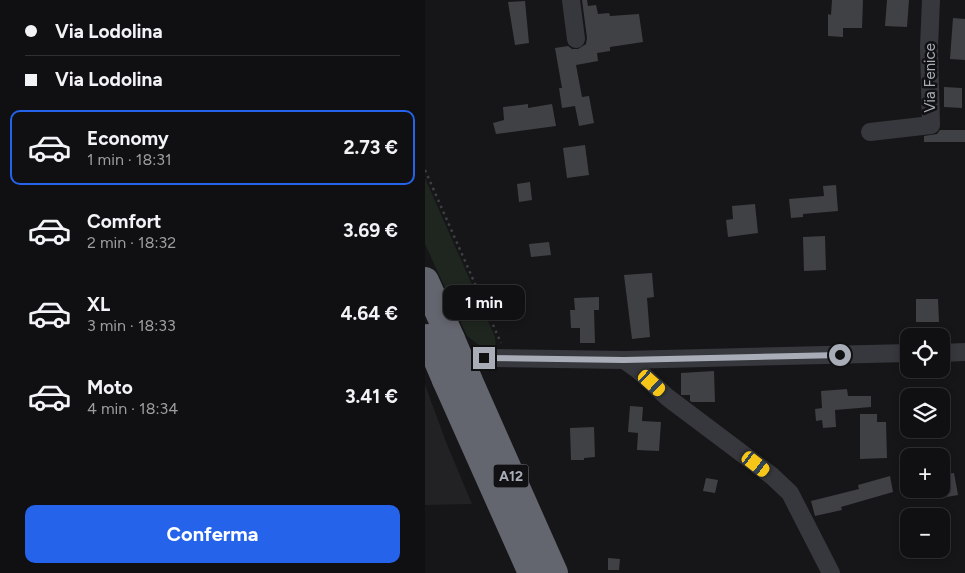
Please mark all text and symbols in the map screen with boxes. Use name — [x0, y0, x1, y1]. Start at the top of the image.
text: Via Lodolina — [55, 20, 163, 43]
street label: Via Fenice — [921, 43, 939, 113]
text: Via Lodolina — [55, 68, 163, 91]
icon: car — [27, 125, 72, 170]
text: Economy — [87, 127, 169, 150]
text: 2.73 € — [343, 136, 398, 159]
text: 1 min · 18:31 — [87, 150, 172, 169]
icon: car — [27, 208, 72, 253]
text: Comfort — [87, 210, 162, 233]
text: 3.69 € — [343, 219, 398, 242]
text: 2 min · 18:32 — [87, 233, 176, 252]
callout: 1 min — [443, 286, 525, 320]
icon: car — [27, 291, 72, 336]
text: XL — [87, 293, 110, 316]
text: 1 min — [465, 293, 503, 312]
text: 4.64 € — [340, 302, 398, 325]
text: 3 min · 18:33 — [87, 316, 176, 335]
map controls — [900, 328, 950, 558]
button: locate — [900, 328, 950, 378]
route start — [829, 344, 851, 366]
route end — [473, 347, 495, 369]
car — [635, 367, 668, 399]
icon: car — [27, 374, 72, 419]
text: Moto — [87, 376, 133, 399]
text: 3.41 € — [345, 385, 398, 408]
button: layers — [900, 388, 950, 438]
text: 4 min · 18:34 — [87, 399, 178, 418]
button: + — [900, 448, 950, 498]
car — [739, 449, 772, 479]
road number: A12 — [493, 464, 529, 488]
button: Conferma — [25, 505, 400, 563]
button: − — [900, 508, 950, 558]

